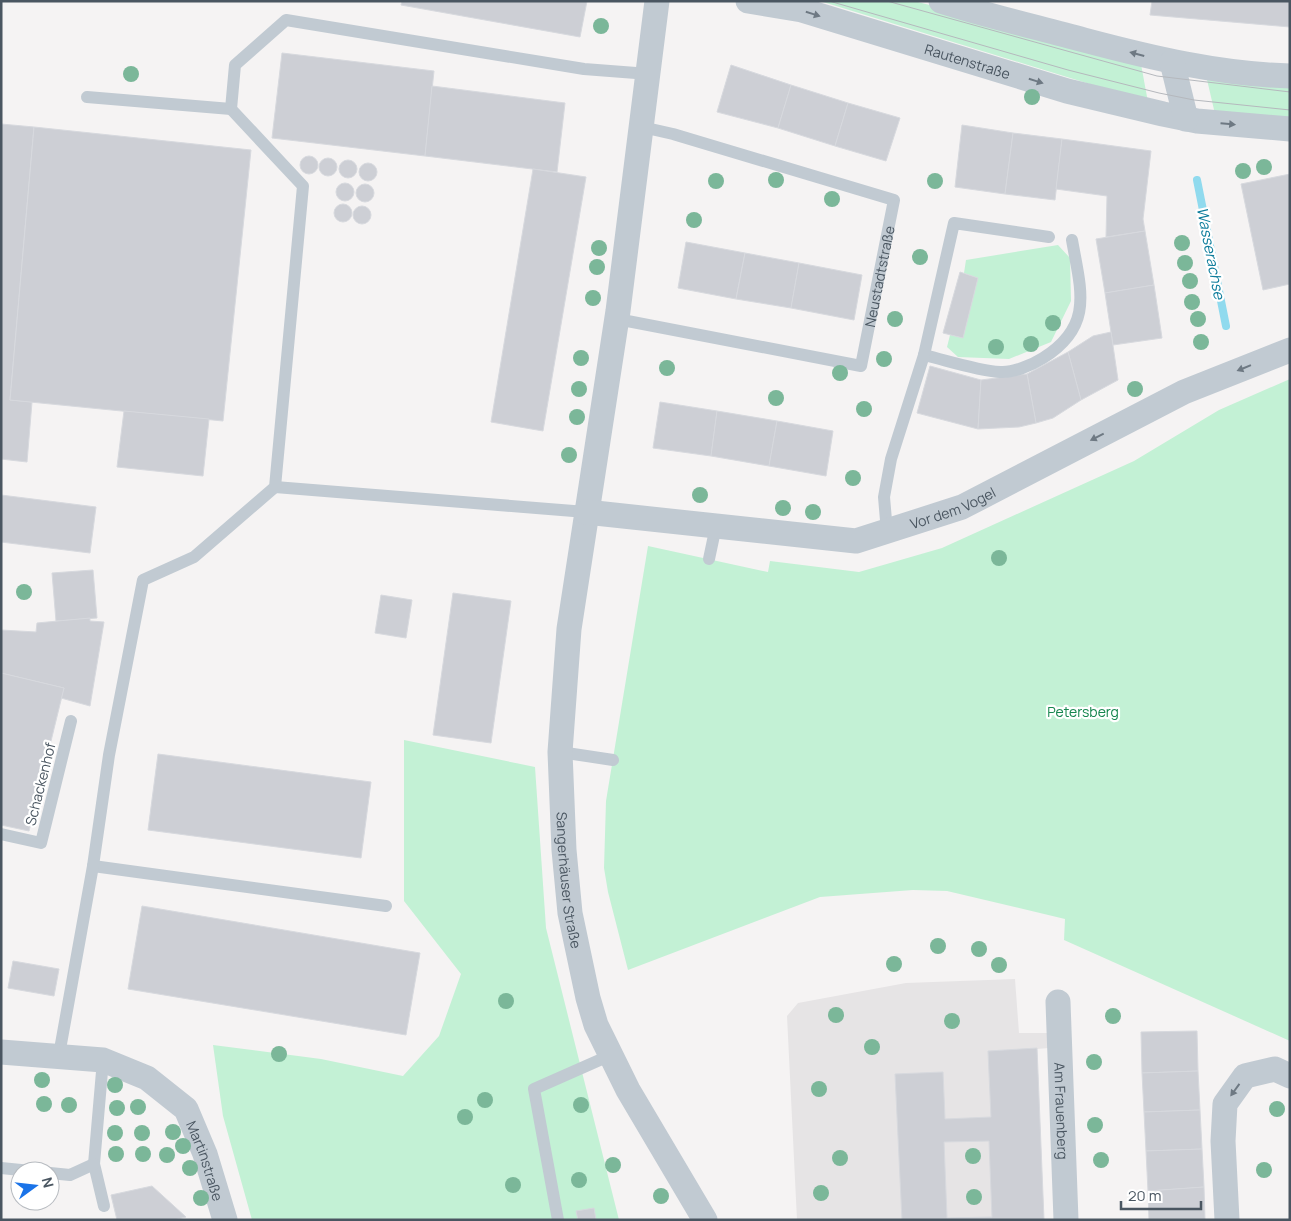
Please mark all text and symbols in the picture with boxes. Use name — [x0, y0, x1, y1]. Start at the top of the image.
one-way arrow — [806, 10, 821, 18]
street label: Rautenstraße — [923, 39, 1013, 83]
one-way arrow — [1129, 50, 1144, 58]
one-way arrow — [1029, 78, 1044, 86]
one-way arrow — [1221, 120, 1237, 128]
water label: Wasserachse — [1192, 205, 1230, 302]
street label: Neustadtstraße — [859, 224, 898, 329]
one-way arrow — [1237, 364, 1251, 372]
one-way arrow — [1090, 433, 1105, 441]
street label: Vor dem Vogel — [908, 482, 999, 533]
park label: Petersberg — [1047, 702, 1119, 721]
street label: Schackenhof — [21, 740, 59, 827]
street label: Sangerhäuser Straße — [553, 811, 587, 950]
street label: Am Frauenberg — [1051, 1062, 1073, 1160]
one-way arrow — [1230, 1083, 1240, 1097]
street label: Martinstraße — [182, 1118, 228, 1203]
north arrow — [10, 1161, 60, 1211]
text: N — [38, 1175, 59, 1190]
scale bar — [1121, 1178, 1201, 1210]
text: 20 m — [1128, 1185, 1161, 1206]

